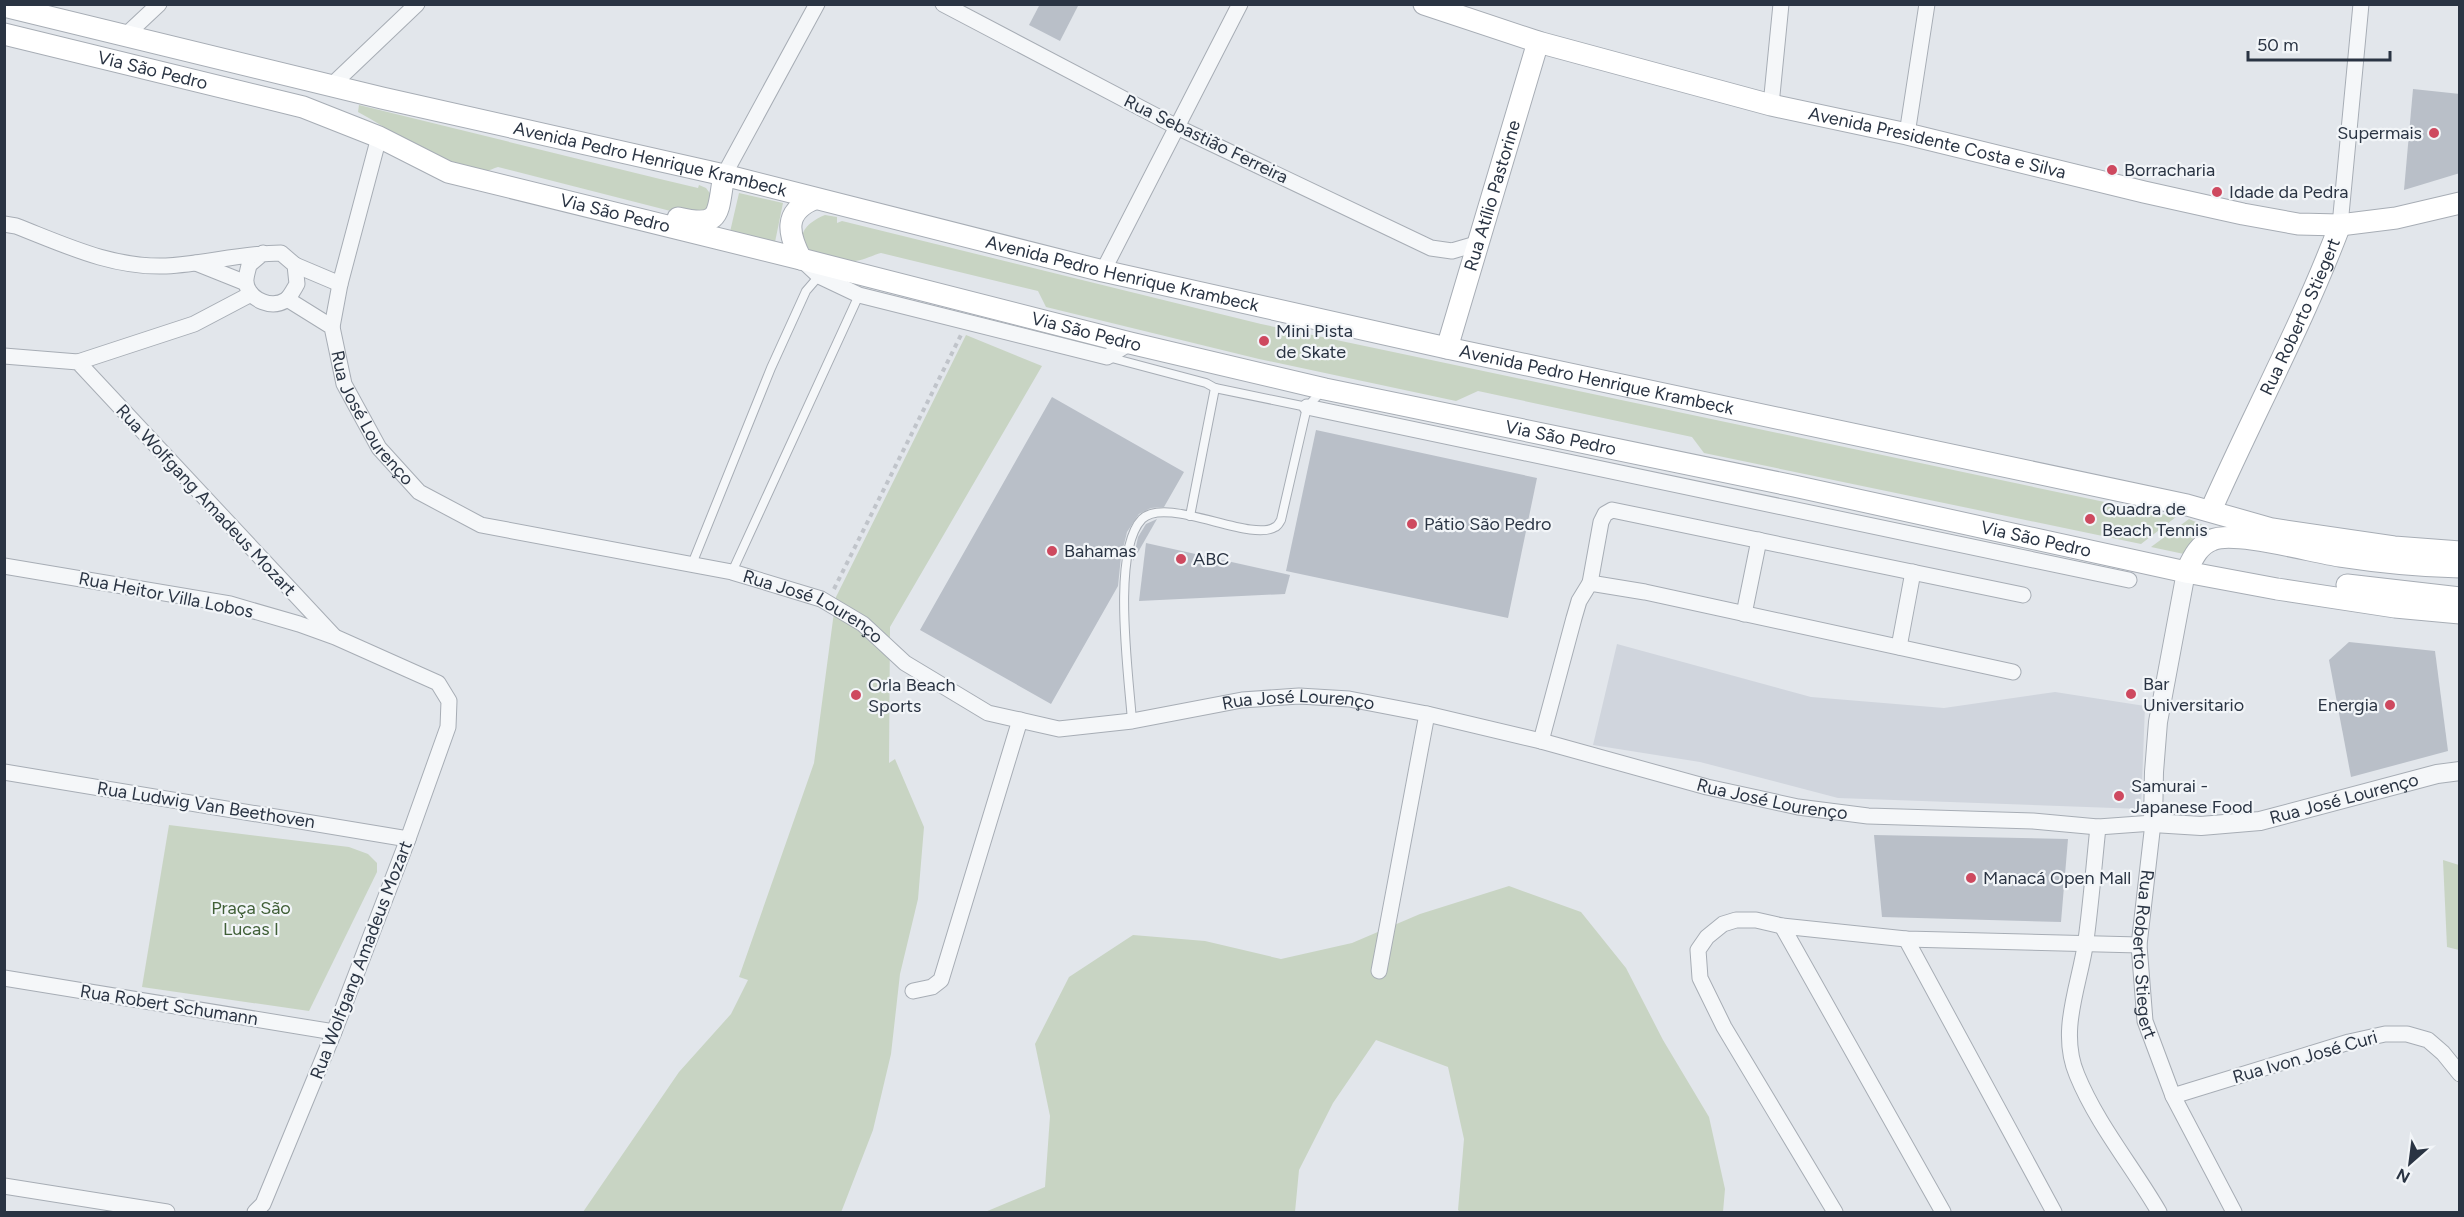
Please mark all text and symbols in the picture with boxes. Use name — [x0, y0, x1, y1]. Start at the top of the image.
scale bar — [2248, 24, 2390, 62]
text: 50 m — [2257, 34, 2299, 56]
street label: Via São Pedro — [95, 46, 210, 94]
street label: Rua Sebastião Ferreira — [1120, 90, 1292, 188]
street label: Avenida Presidente Costa e Silva — [1806, 102, 2068, 184]
street label: Avenida Pedro Henrique Krambeck — [511, 117, 789, 202]
street label: Rua Atílio Pastorine — [1459, 117, 1525, 274]
place label: Supermais — [2337, 122, 2422, 144]
marker: Supermais — [2427, 126, 2441, 140]
place label: Borracharia — [2124, 159, 2215, 181]
marker: Borracharia — [2105, 163, 2119, 177]
place label: Idade da Pedra — [2229, 181, 2348, 203]
marker: Idade da Pedra — [2210, 185, 2224, 199]
street label: Via São Pedro — [558, 189, 672, 237]
street label: Avenida Pedro Henrique Krambeck — [983, 231, 1261, 317]
street label: Rua Roberto Stiegert — [2255, 235, 2345, 399]
street label: Via São Pedro — [1029, 307, 1144, 356]
place label: Mini Pista de Skate — [1276, 320, 1353, 363]
marker: Mini Pista de Skate — [1257, 334, 1271, 348]
street label: Avenida Pedro Henrique Krambeck — [1457, 340, 1736, 420]
street label: Rua José Lourenço — [326, 348, 418, 490]
street label: Rua Wolfgang Amadeus Mozart — [111, 400, 301, 600]
street label: Via São Pedro — [1503, 416, 1618, 460]
place label: Quadra de Beach Tennis — [2102, 498, 2208, 541]
marker: Quadra de Beach Tennis — [2083, 512, 2097, 526]
place label: Pátio São Pedro — [1424, 513, 1552, 535]
street label: Via São Pedro — [1979, 516, 2093, 562]
marker: Pátio São Pedro — [1405, 517, 1419, 531]
place label: Bahamas — [1064, 540, 1136, 562]
marker: Bahamas — [1045, 544, 1059, 558]
place label: ABC — [1193, 548, 1229, 570]
marker: ABC — [1174, 552, 1188, 566]
street label: Rua José Lourenço — [740, 565, 888, 648]
street label: Rua Heitor Villa Lobos — [77, 567, 255, 623]
place label: Bar Universitario — [2143, 673, 2244, 716]
place label: Orla Beach Sports — [868, 674, 955, 717]
street label: Rua José Lourenço — [1220, 685, 1377, 715]
marker: Bar Universitario — [2124, 687, 2138, 701]
marker: Orla Beach Sports — [849, 688, 863, 702]
place label: Energia — [2317, 694, 2378, 716]
marker: Energia — [2383, 698, 2397, 712]
street label: Rua José Lourenço — [2267, 768, 2421, 829]
street label: Rua José Lourenço — [1694, 774, 1849, 824]
place label: Samurai - Japanese Food — [2131, 775, 2253, 818]
street label: Rua Ludwig Van Beethoven — [95, 777, 317, 833]
marker: Samurai - Japanese Food — [2112, 789, 2126, 803]
street label: Rua Wolfgang Amadeus Mozart — [305, 837, 417, 1082]
place label: Manacá Open Mall — [1983, 867, 2131, 889]
street label: Rua Roberto Stiegert — [2128, 869, 2162, 1042]
marker: Manacá Open Mall — [1964, 871, 1978, 885]
park label: Praça São Lucas I — [211, 897, 291, 940]
street label: Rua Robert Schumann — [78, 980, 260, 1030]
street label: Rua Ivon José Curi — [2230, 1026, 2380, 1088]
north arrow — [2380, 1133, 2440, 1193]
text: N — [2393, 1165, 2413, 1187]

